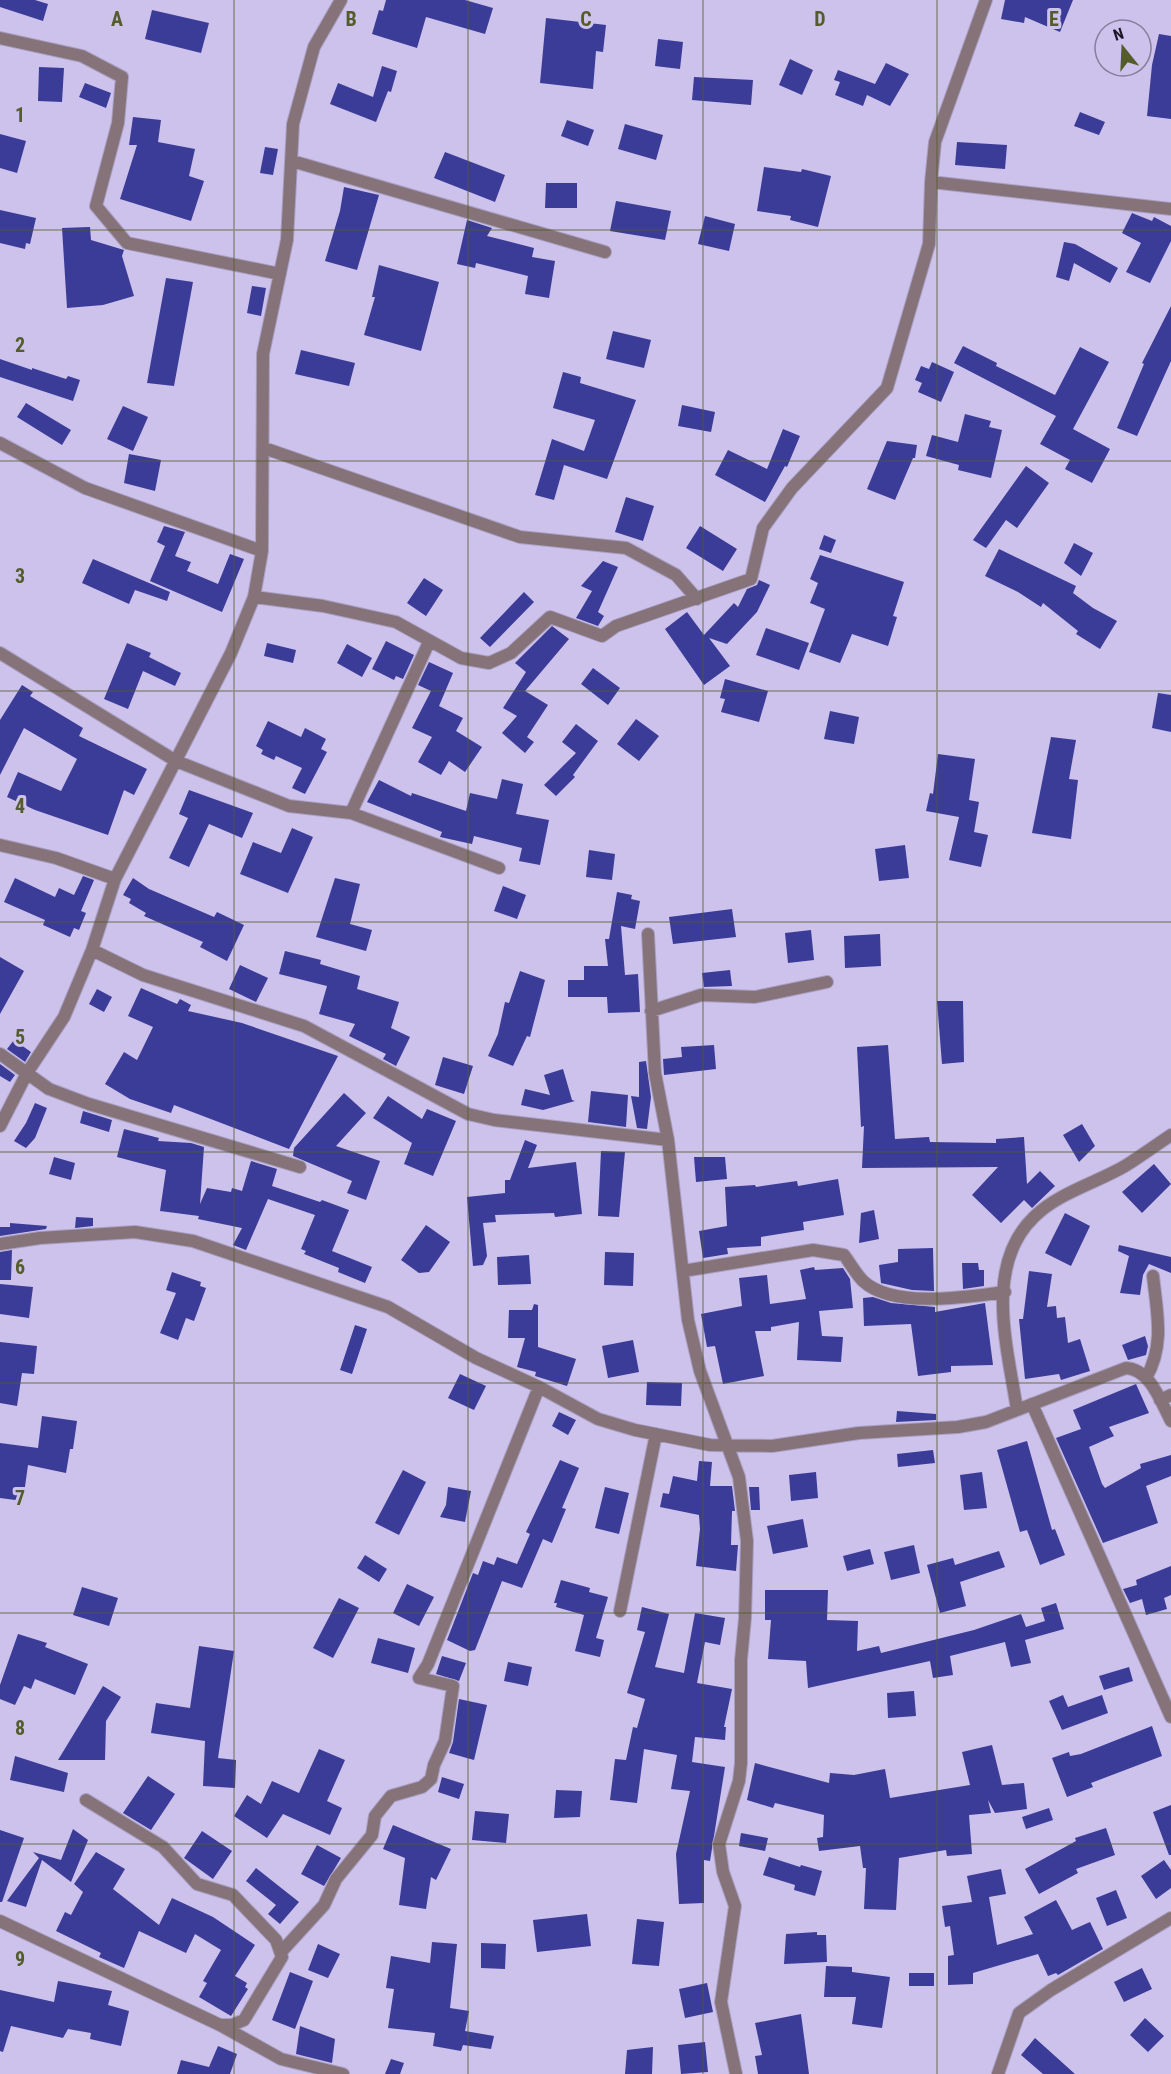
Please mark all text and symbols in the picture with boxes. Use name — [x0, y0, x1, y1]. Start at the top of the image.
text: A — [111, 7, 123, 31]
text: B — [345, 7, 357, 31]
text: C — [580, 7, 592, 31]
text: D — [814, 7, 826, 31]
text: E — [1049, 7, 1059, 31]
north arrow — [1093, 18, 1153, 78]
text: N — [1111, 24, 1126, 45]
text: 1 — [15, 103, 25, 127]
text: 2 — [15, 333, 25, 357]
text: 3 — [15, 564, 25, 588]
text: 4 — [15, 794, 25, 818]
text: 5 — [15, 1025, 25, 1049]
text: 6 — [15, 1255, 25, 1279]
text: 7 — [15, 1486, 25, 1510]
text: 8 — [15, 1716, 25, 1740]
text: 9 — [15, 1947, 25, 1971]

